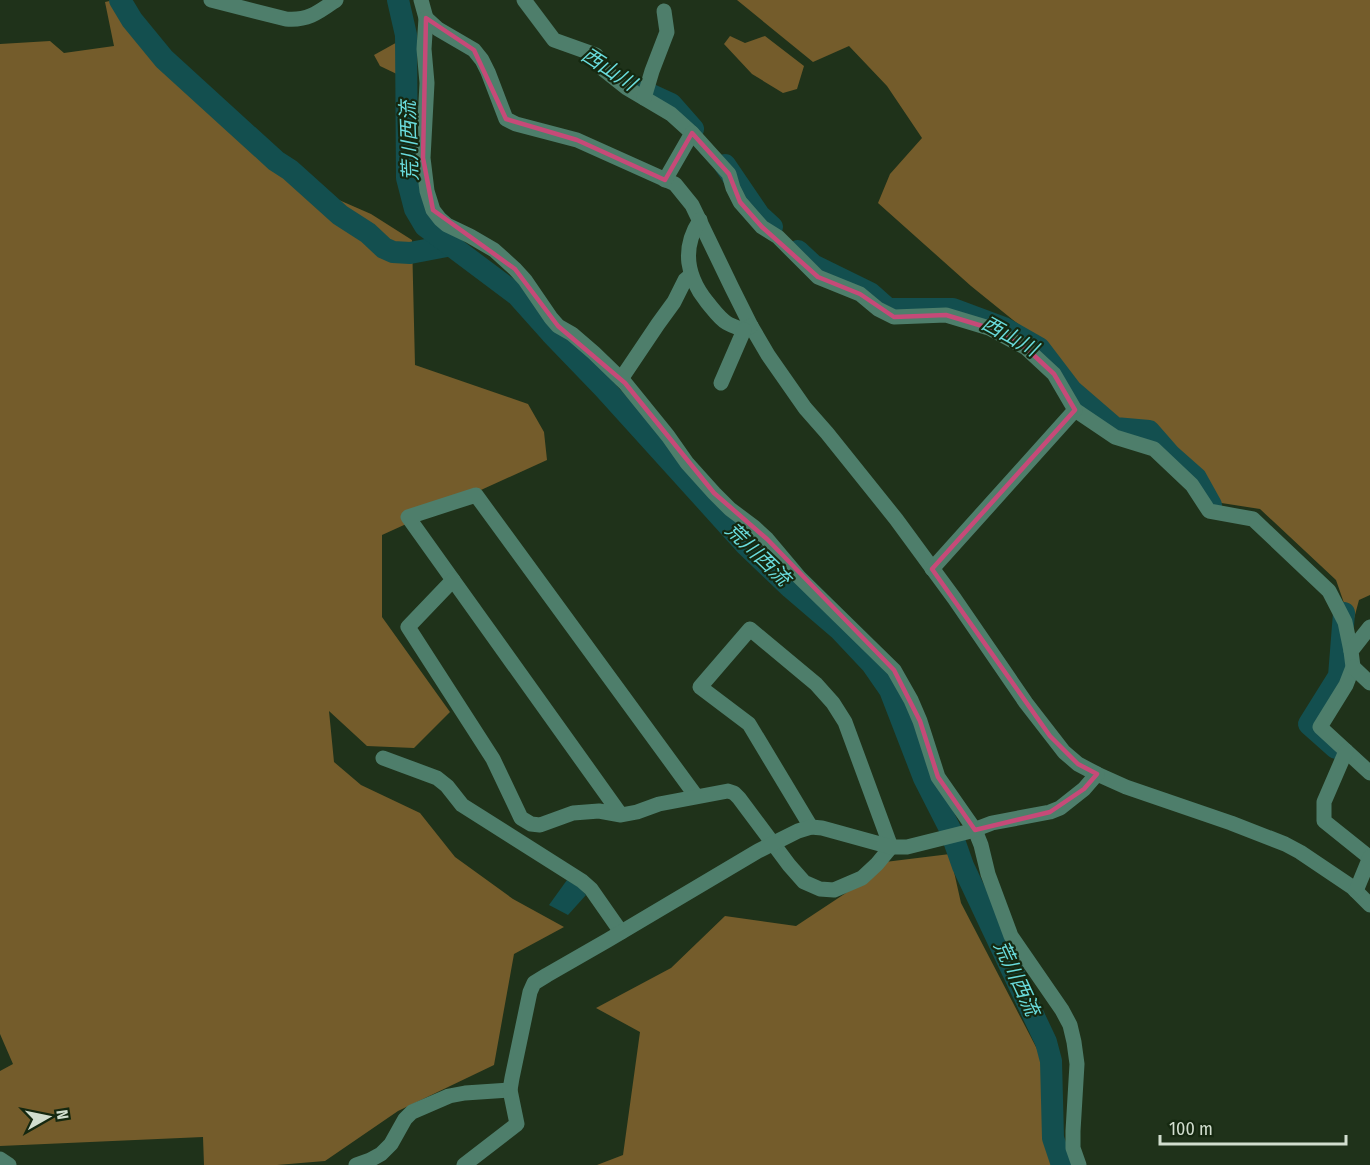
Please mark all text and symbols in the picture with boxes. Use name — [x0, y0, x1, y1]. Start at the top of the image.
water label: 西山川 — [577, 43, 642, 96]
water label: 荒川西流 — [396, 98, 422, 181]
water label: 西山川 — [978, 311, 1044, 362]
water label: 荒川西流 — [721, 518, 797, 593]
water label: 荒川西流 — [989, 937, 1046, 1022]
north arrow — [18, 1087, 78, 1147]
scale bar — [1160, 1108, 1346, 1146]
text: N — [52, 1109, 72, 1121]
text: 100 m — [1169, 1118, 1213, 1140]

